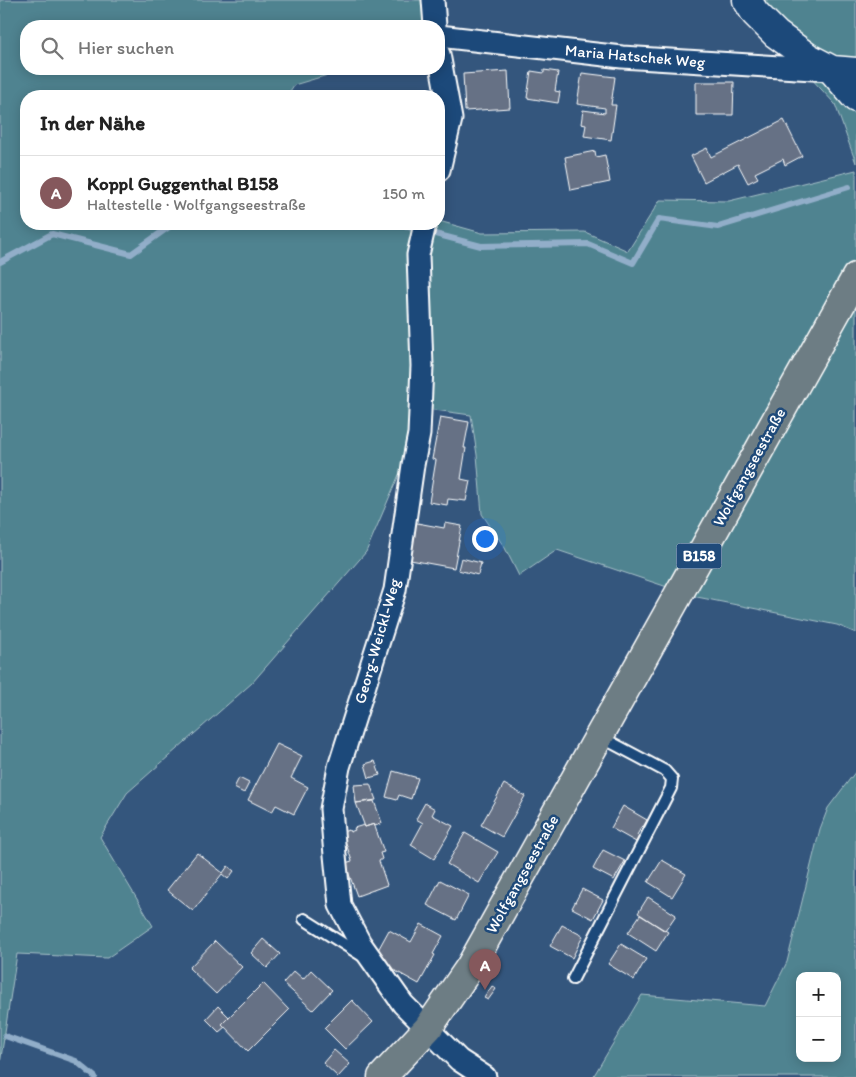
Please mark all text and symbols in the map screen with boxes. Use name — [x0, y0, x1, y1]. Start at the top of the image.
search box — [20, 20, 445, 75]
icon: search — [38, 34, 66, 62]
text: Hier suchen — [78, 36, 174, 59]
street label: Maria Hatschek Weg — [564, 40, 707, 72]
text: In der Nähe — [40, 110, 145, 135]
text: Koppl Guggenthal B158 — [87, 172, 279, 195]
text: A — [51, 184, 61, 203]
text: 150 m — [382, 184, 425, 203]
text: Haltestelle · Wolfgangseestraße — [87, 195, 306, 214]
street label: Wolfgangseestraße — [709, 404, 790, 530]
your location — [472, 526, 498, 552]
road number: B158 — [676, 544, 722, 568]
street label: Georg-Weickl-Weg — [350, 575, 404, 706]
street label: Wolfgangseestraße — [482, 811, 563, 937]
pin: A — [469, 949, 501, 990]
map controls — [796, 972, 841, 1062]
button: + — [796, 972, 841, 1017]
button: − — [796, 1017, 841, 1062]

